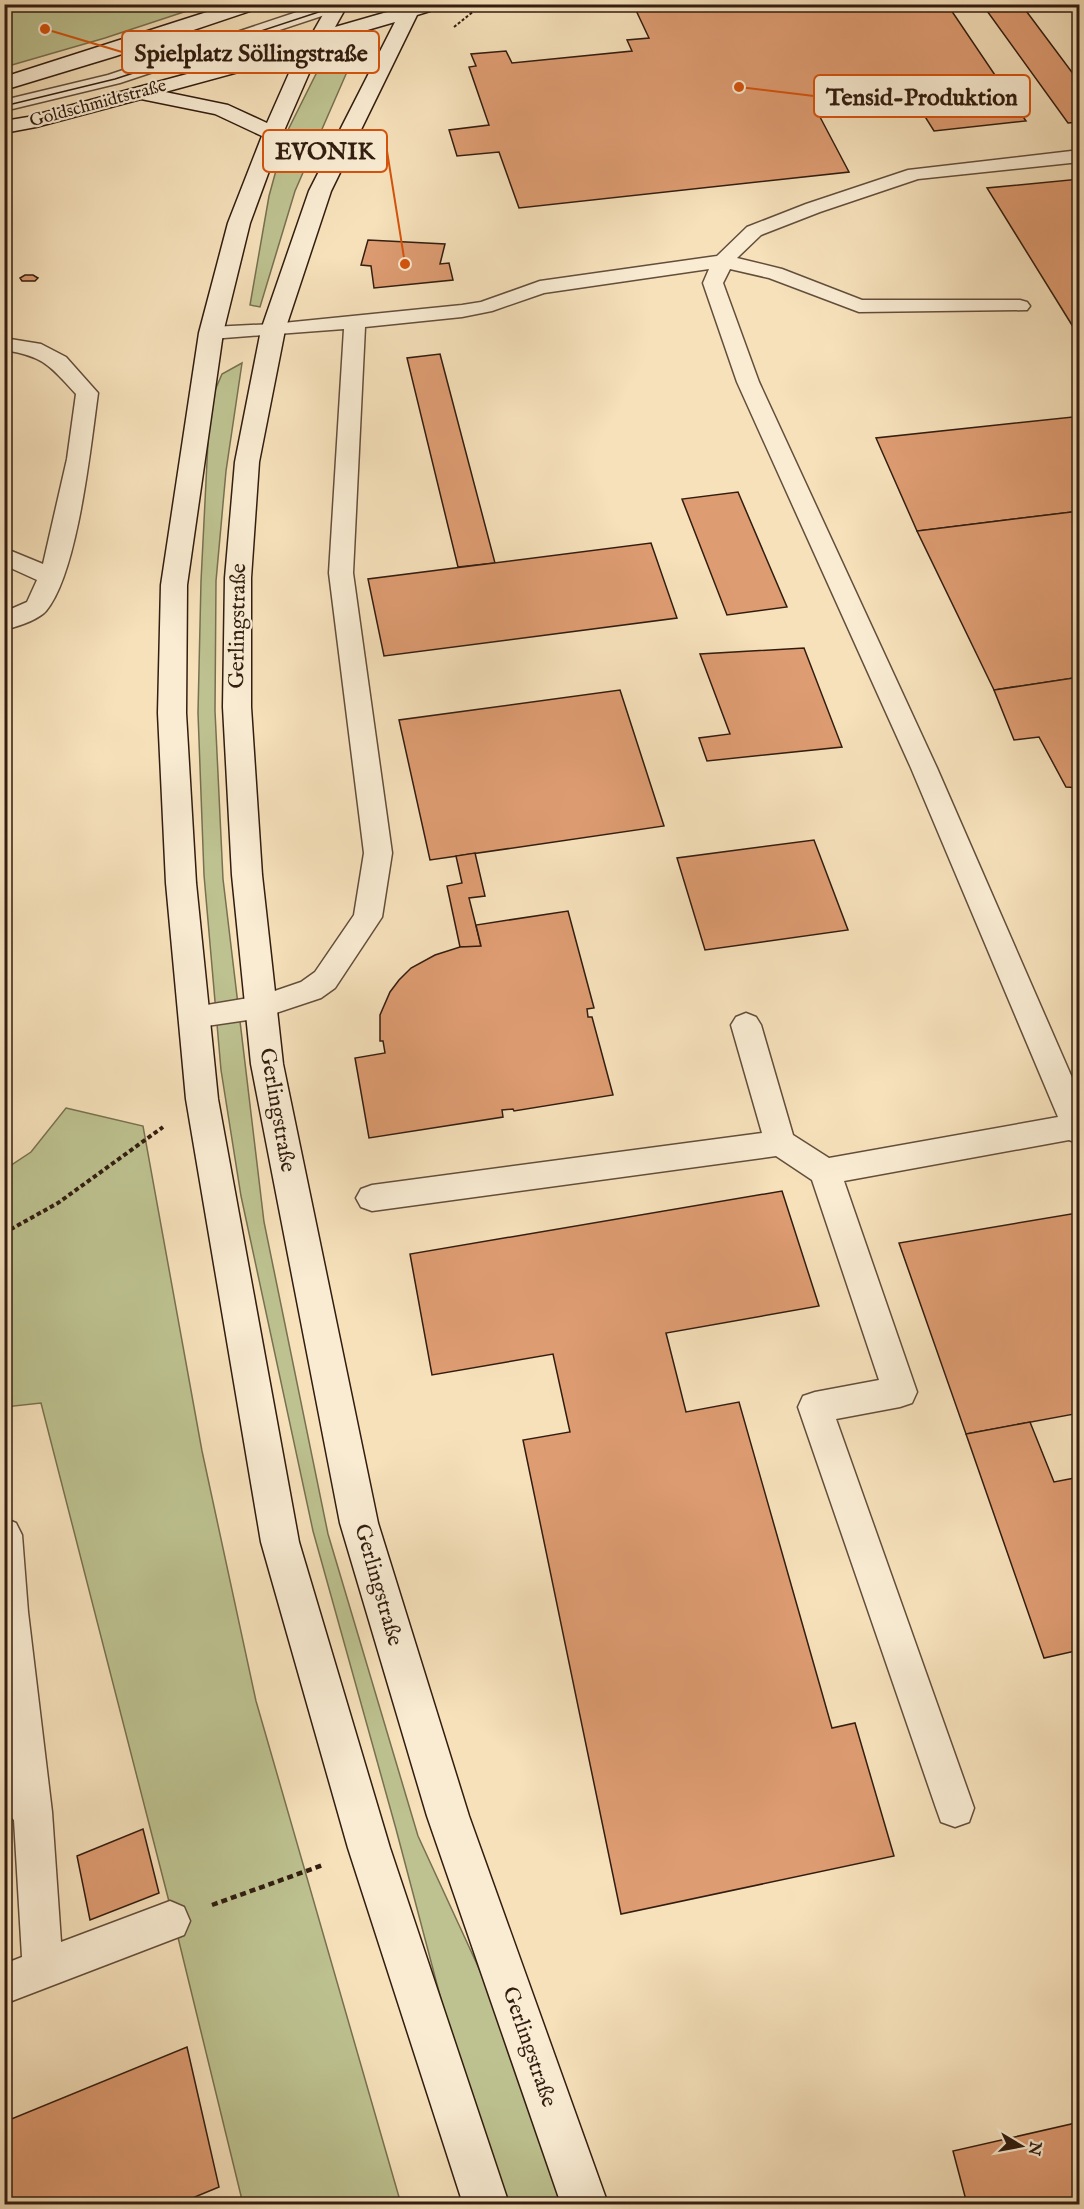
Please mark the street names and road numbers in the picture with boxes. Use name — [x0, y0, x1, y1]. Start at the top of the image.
street label: Goldschmidtstraße — [27, 75, 169, 133]
street label: Gerlingstraße — [223, 563, 253, 689]
street label: Gerlingstraße — [252, 1046, 302, 1174]
street label: Gerlingstraße — [347, 1521, 409, 1649]
street label: Gerlingstraße — [495, 1983, 563, 2111]

